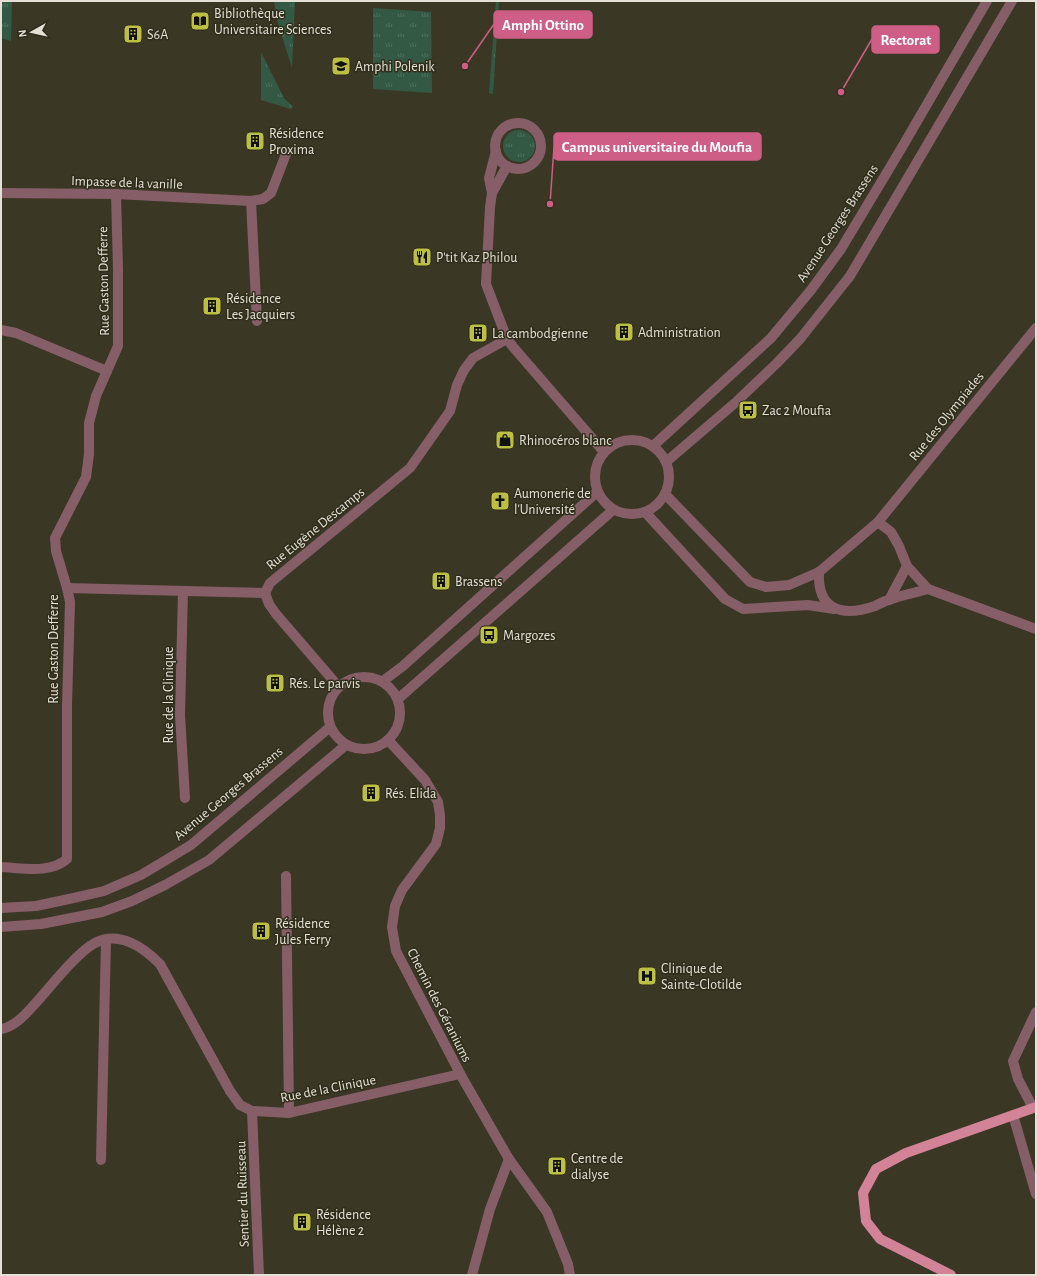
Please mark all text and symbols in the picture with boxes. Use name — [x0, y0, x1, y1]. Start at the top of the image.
place label: Bibliothèque Universitaire Sciences — [214, 7, 332, 37]
library icon: Bibliothèque Universitaire Sciences — [189, 10, 211, 32]
callout: Amphi Ottino — [494, 11, 592, 38]
north arrow — [12, 12, 52, 52]
text: Amphi Ottino — [502, 18, 584, 33]
building icon: S6A — [122, 23, 144, 45]
callout: Rectorat — [872, 26, 939, 53]
place label: S6A — [147, 28, 168, 42]
text: N — [17, 29, 29, 38]
text: Rectorat — [881, 33, 931, 48]
school or university icon: Amphi Polenik — [330, 55, 352, 77]
place label: Amphi Polenik — [355, 60, 435, 74]
place label: Résidence Proxima — [269, 127, 324, 157]
building icon: Résidence Proxima — [244, 130, 266, 152]
callout: Campus universitaire du Moufia — [554, 133, 761, 160]
text: Campus universitaire du Moufia — [562, 140, 752, 155]
street label: Avenue Georges Brassens — [795, 162, 881, 285]
street label: Impasse de la vanille — [71, 174, 183, 192]
street label: Rue Gaston Defferre — [96, 226, 112, 336]
restaurant icon: P'tit Kaz Philou — [411, 246, 433, 268]
place label: P'tit Kaz Philou — [436, 251, 517, 265]
place label: Résidence Les Jacquiers — [226, 292, 295, 322]
building icon: Résidence Les Jacquiers — [201, 295, 223, 317]
building icon: Administration — [613, 321, 635, 343]
building icon: La cambodgienne — [467, 322, 489, 344]
place label: Administration — [638, 326, 721, 340]
place label: La cambodgienne — [492, 327, 588, 341]
street label: Rue des Olympiades — [907, 369, 987, 464]
bus stop icon: Zac 2 Moufia — [737, 399, 759, 421]
place label: Zac 2 Moufia — [762, 404, 832, 418]
shop icon: Rhinocéros blanc — [494, 429, 516, 451]
place label: Rhinocéros blanc — [519, 434, 612, 448]
street label: Rue Eugène Descamps — [264, 485, 367, 573]
place label: Aumonerie de l'Université — [514, 487, 591, 517]
church icon: Aumonerie de l'Université — [489, 490, 511, 512]
building icon: Brassens — [430, 570, 452, 592]
place label: Brassens — [455, 575, 502, 589]
street label: Rue Gaston Defferre — [47, 594, 61, 704]
bus stop icon: Margozes — [478, 624, 500, 646]
place label: Margozes — [503, 629, 555, 643]
street label: Rue de la Clinique — [162, 646, 176, 744]
building icon: Rés. Le parvis — [264, 672, 286, 694]
place label: Rés. Le parvis — [289, 677, 360, 691]
street label: Avenue Georges Brassens — [172, 744, 286, 843]
building icon: Rés. Elida — [360, 782, 382, 804]
place label: Rés. Elida — [385, 787, 437, 801]
place label: Résidence Jules Ferry — [275, 917, 331, 947]
building icon: Résidence Jules Ferry — [250, 920, 272, 942]
street label: Chemin des Géraniums — [404, 946, 474, 1065]
place label: Clinique de Sainte-Clotilde — [661, 962, 742, 992]
hospital icon: Clinique de Sainte-Clotilde — [636, 965, 658, 987]
street label: Rue de la Clinique — [279, 1073, 377, 1105]
street label: Sentier du Ruisseau — [234, 1141, 252, 1247]
place label: Centre de dialyse — [571, 1152, 623, 1182]
building icon: Centre de dialyse — [546, 1155, 568, 1177]
place label: Résidence Hélène 2 — [316, 1208, 371, 1238]
building icon: Résidence Hélène 2 — [291, 1211, 313, 1233]

